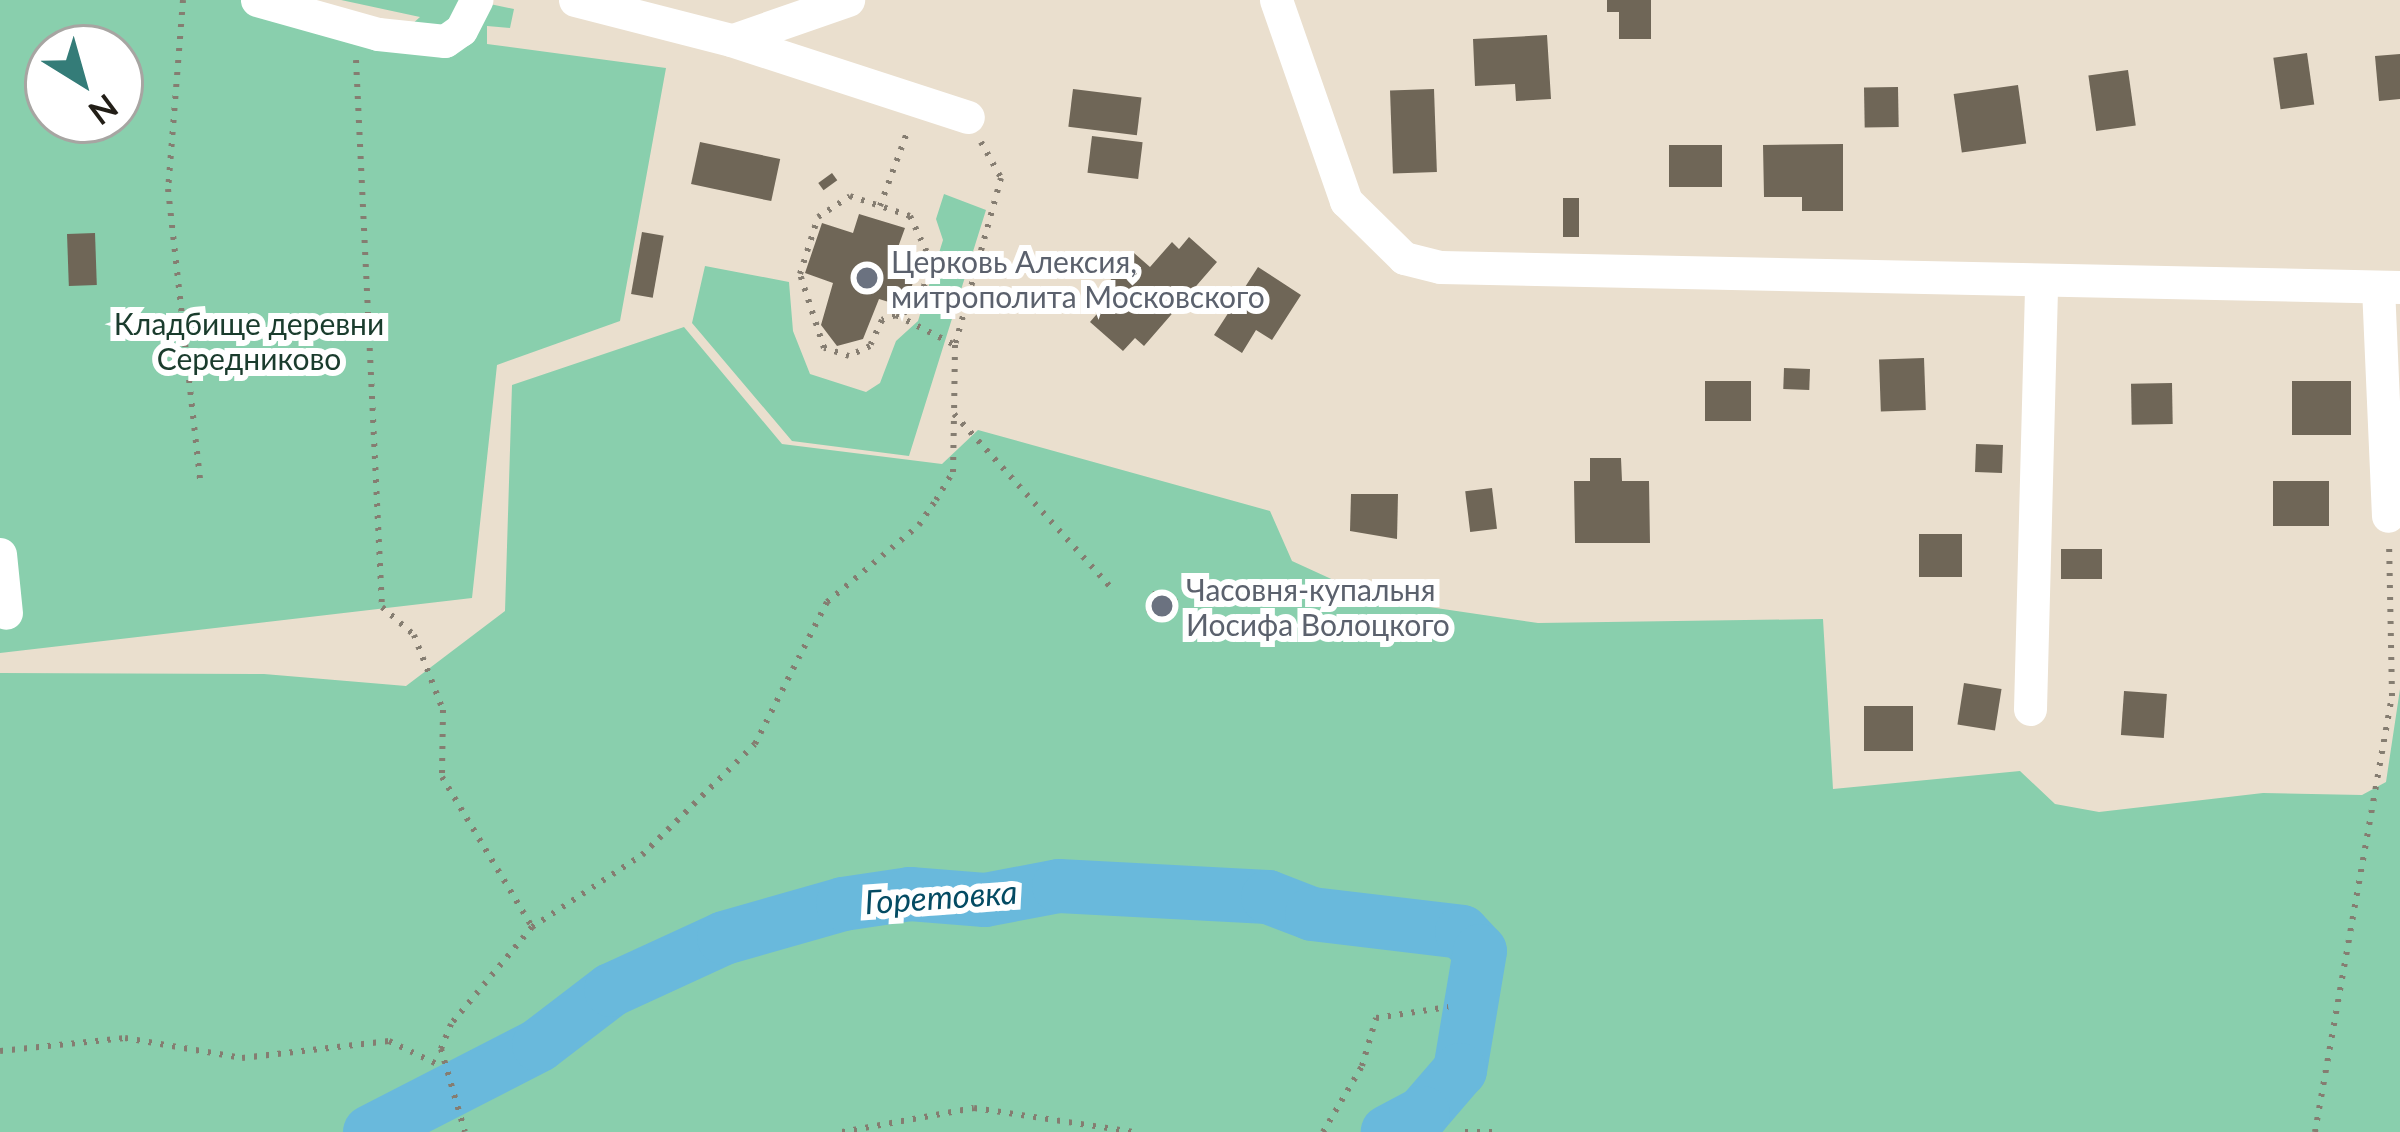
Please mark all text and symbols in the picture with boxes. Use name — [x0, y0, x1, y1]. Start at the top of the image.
north arrow — [24, 24, 144, 144]
text: N — [82, 87, 126, 134]
place label: Церковь Алексия, митрополита Московского — [891, 243, 1265, 314]
marker: Церковь Алексия, митрополита Московского — [854, 265, 880, 291]
park label: Кладбище деревни Середниково — [114, 305, 384, 376]
place label: Часовня-купальня Иосифа Волоцкого — [1186, 571, 1450, 642]
marker: Часовня-купальня Иосифа Волоцкого — [1149, 593, 1175, 619]
water label: Горетовка — [863, 872, 1019, 922]

